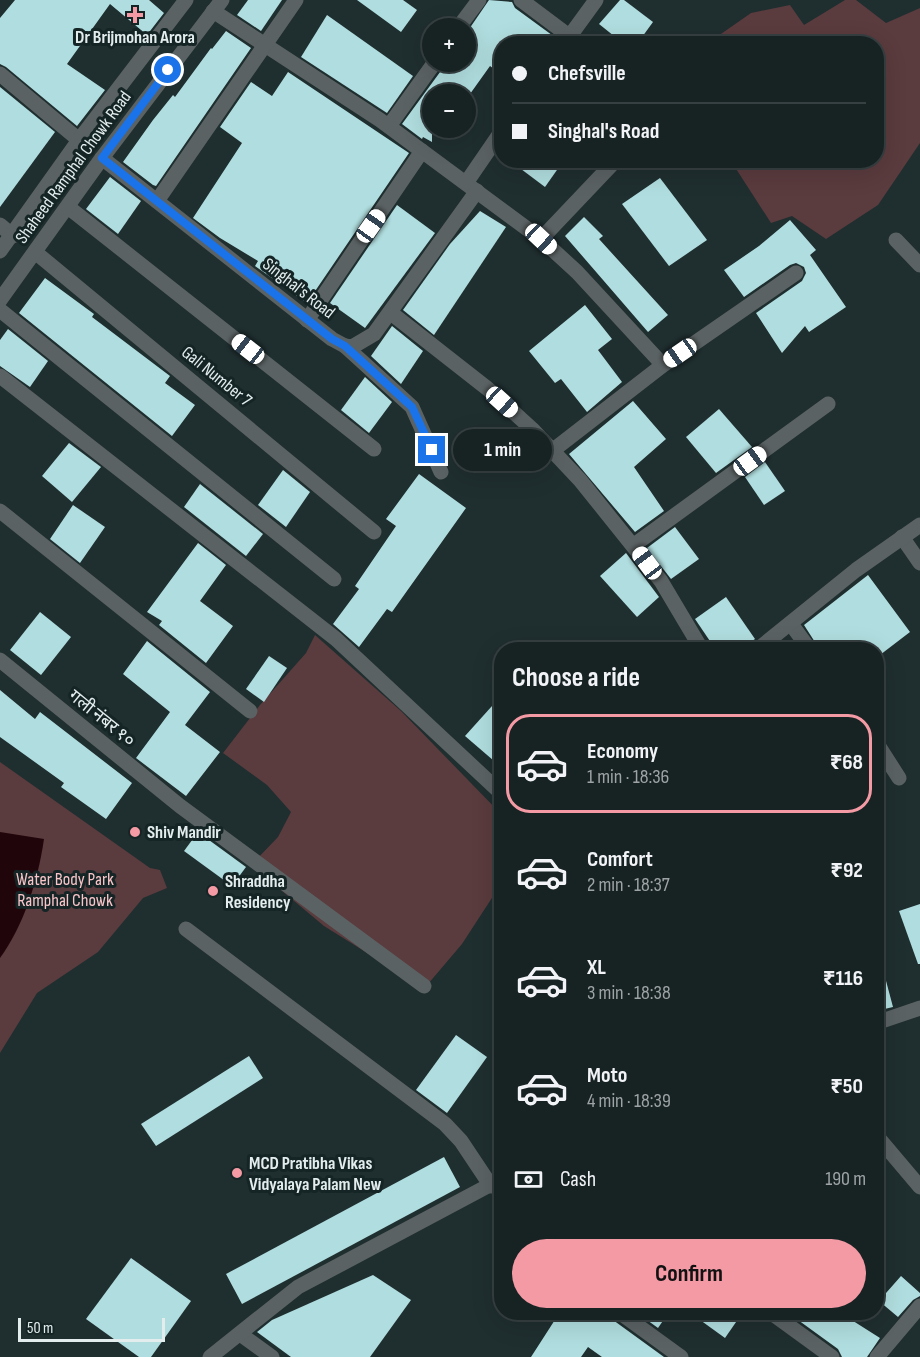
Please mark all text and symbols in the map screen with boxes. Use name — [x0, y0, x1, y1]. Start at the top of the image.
marker: Dr Brijmohan Arora — [126, 6, 144, 24]
map controls — [422, 18, 476, 138]
button: + — [422, 18, 476, 72]
place label: Dr Brijmohan Arora — [75, 27, 195, 48]
route start — [154, 56, 181, 83]
text: Chefsville — [548, 60, 626, 87]
button: − — [422, 84, 476, 138]
street label: Shaheed Ramphal Chowk Road — [11, 87, 136, 248]
text: Singhal's Road — [548, 118, 659, 145]
car — [353, 206, 389, 246]
car — [522, 220, 560, 258]
street label: Singhal's Road — [258, 254, 339, 323]
car — [228, 331, 268, 367]
car — [660, 335, 700, 371]
street label: Gali Number 7 — [177, 342, 257, 411]
car — [483, 383, 521, 421]
callout: 1 min — [453, 429, 552, 471]
route end — [418, 436, 445, 463]
text: 1 min — [484, 438, 521, 462]
car — [730, 443, 770, 479]
car — [629, 543, 665, 583]
text: Choose a ride — [512, 662, 640, 694]
street label: गली नंबर १० — [64, 685, 139, 751]
icon: car — [515, 737, 569, 791]
text: Economy — [587, 738, 658, 765]
text: ₹68 — [830, 749, 863, 776]
text: 1 min · 18:36 — [587, 765, 669, 789]
place label: Shiv Mandir — [147, 822, 221, 843]
marker: Shiv Mandir — [128, 825, 142, 839]
icon: car — [515, 845, 569, 899]
text: Comfort — [587, 846, 653, 873]
text: ₹92 — [830, 857, 863, 884]
park label: Water Body Park Ramphal Chowk — [16, 869, 114, 911]
place label: Shraddha Residency — [225, 871, 291, 913]
text: 2 min · 18:37 — [587, 873, 670, 897]
marker: Shraddha Residency — [206, 884, 220, 898]
icon: car — [515, 953, 569, 1007]
text: XL — [587, 954, 606, 981]
text: ₹116 — [823, 965, 863, 992]
text: 3 min · 18:38 — [587, 981, 671, 1005]
icon: car — [515, 1061, 569, 1115]
text: Moto — [587, 1062, 627, 1089]
text: ₹50 — [830, 1073, 863, 1100]
text: 4 min · 18:39 — [587, 1089, 671, 1113]
place label: MCD Pratibha Vikas Vidyalaya Palam New — [249, 1153, 382, 1195]
icon: cash — [512, 1163, 545, 1196]
marker: MCD Pratibha Vikas Vidyalaya Palam New — [230, 1166, 244, 1180]
text: Cash — [560, 1166, 596, 1193]
text: 190 m — [825, 1167, 866, 1191]
button: Confirm — [512, 1239, 866, 1308]
scale bar — [18, 1315, 165, 1342]
text: 50 m — [27, 1319, 53, 1338]

